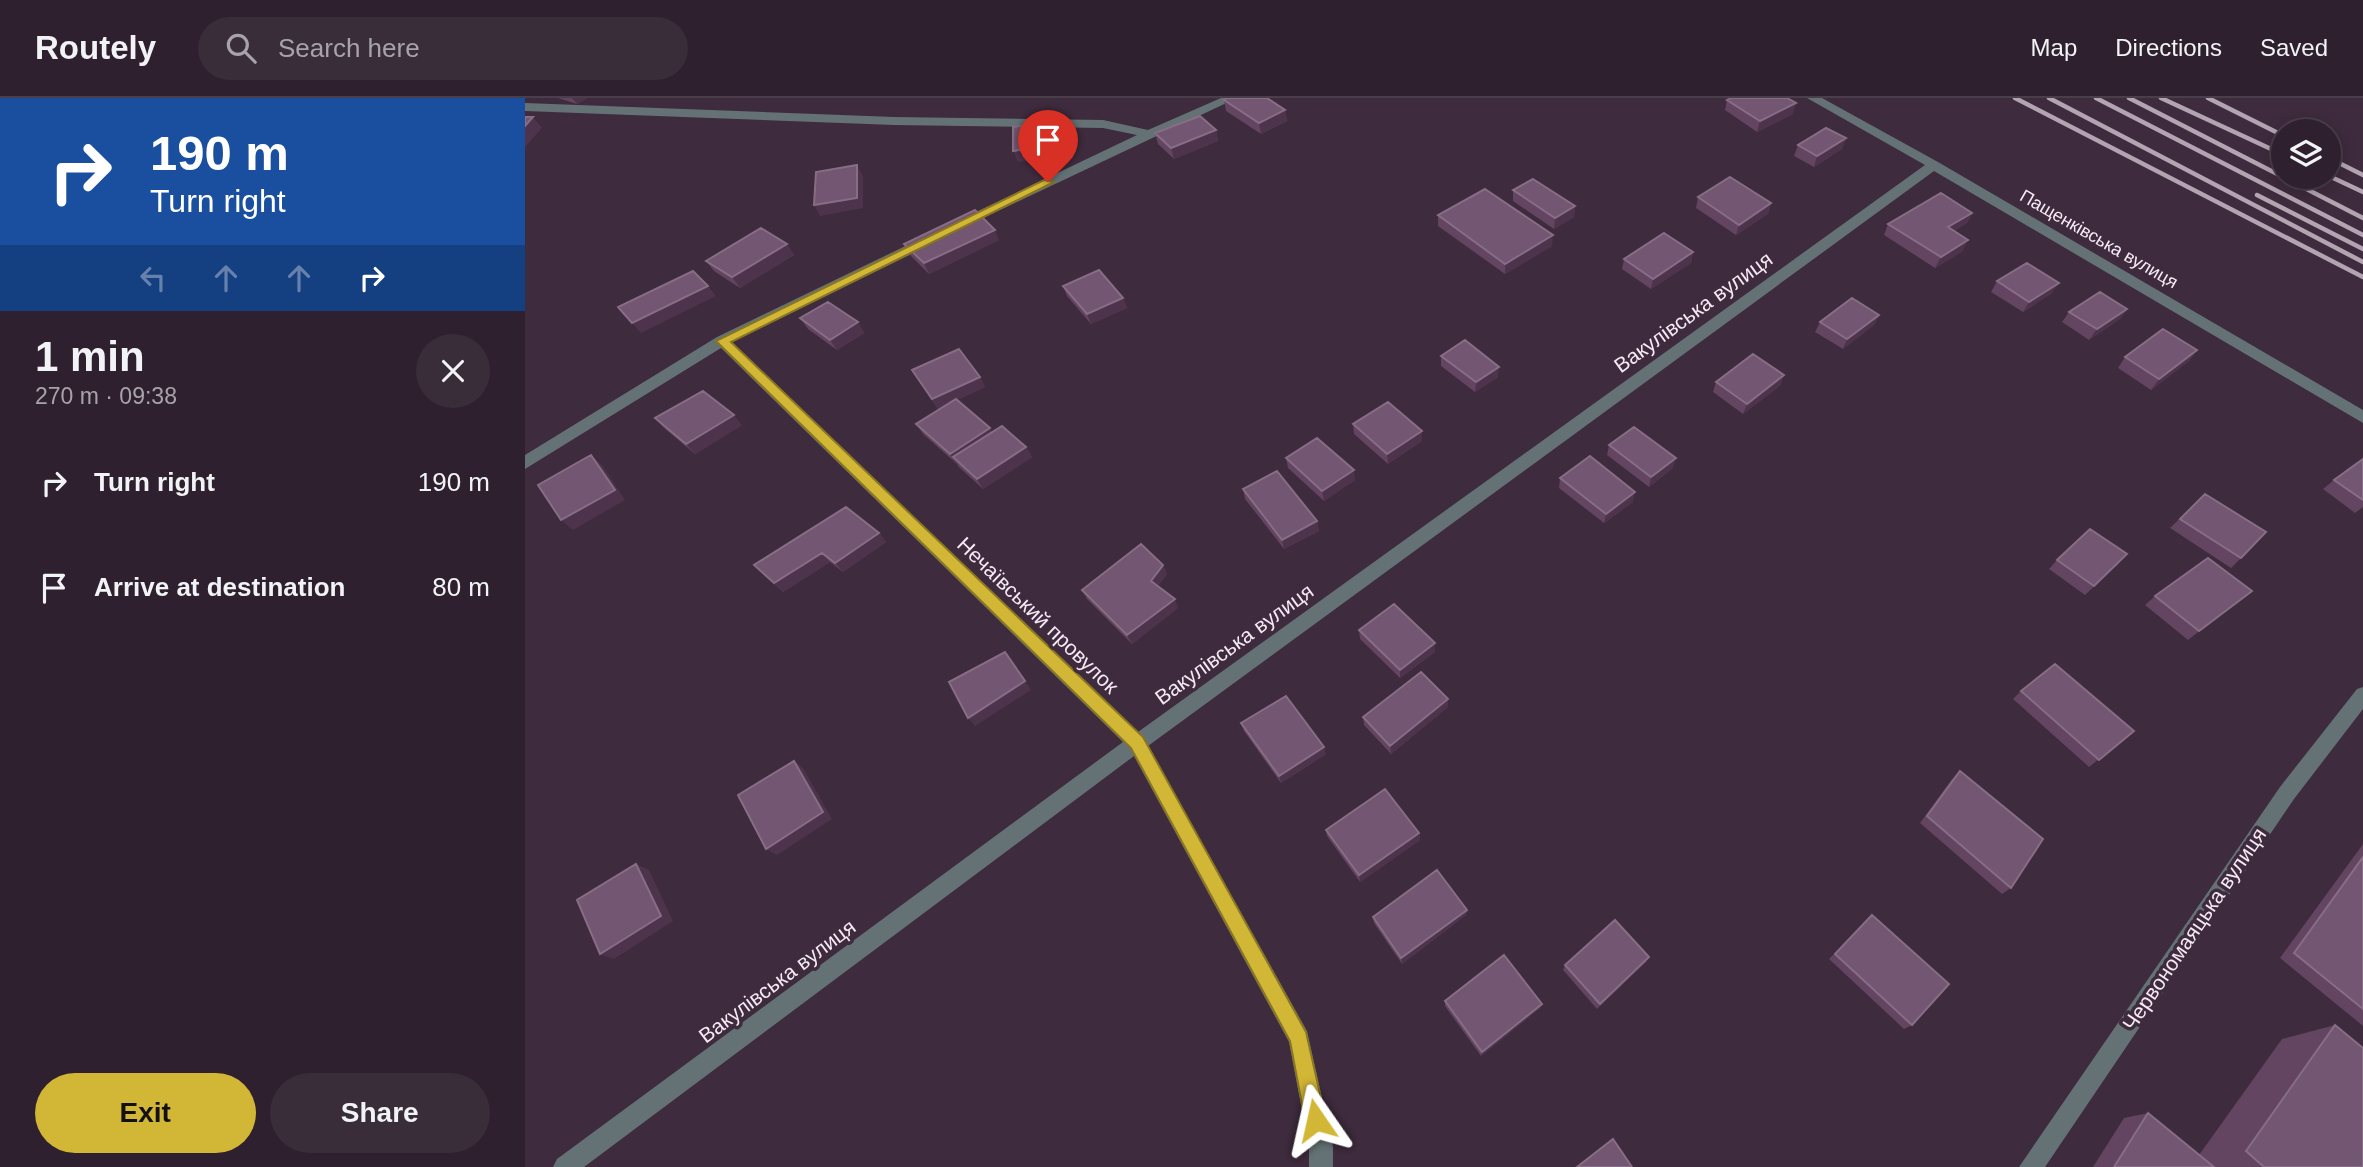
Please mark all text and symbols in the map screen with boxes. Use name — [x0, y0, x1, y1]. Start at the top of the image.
search box — [198, 17, 688, 80]
text: Routely — [35, 29, 156, 66]
icon: search — [222, 29, 260, 67]
text: Search here — [278, 33, 420, 63]
text: Map — [2031, 34, 2077, 61]
text: Directions — [2115, 34, 2222, 61]
text: Saved — [2260, 34, 2328, 61]
pin — [1018, 110, 1078, 182]
map controls — [2271, 119, 2341, 189]
button: layers — [2271, 119, 2341, 189]
icon: arrive — [1029, 121, 1067, 159]
icon: right — [35, 126, 126, 217]
text: 190 m — [150, 126, 289, 180]
text: Turn right — [150, 183, 286, 219]
street label: Пащенківська вулиця — [2017, 186, 2181, 292]
street label: Вакулівська вулиця — [1609, 247, 1777, 377]
icon: left — [134, 259, 172, 297]
icon: ahead — [207, 259, 245, 297]
icon: ahead — [280, 259, 318, 297]
icon: right — [353, 259, 391, 297]
text: 1 min — [35, 333, 145, 380]
button: close — [416, 334, 490, 408]
text: 270 m · 09:38 — [35, 383, 177, 409]
icon: right — [35, 464, 73, 502]
text: Turn right — [94, 467, 215, 497]
text: 190 m — [418, 467, 490, 497]
street label: Нечаївський провулок — [953, 532, 1124, 698]
icon: arrive — [35, 569, 73, 607]
text: Arrive at destination — [94, 572, 345, 602]
text: 80 m — [432, 572, 490, 602]
street label: Вакулівська вулиця — [1150, 579, 1318, 709]
street label: Червономаяцька вулиця — [2118, 824, 2270, 1034]
street label: Вакулівська вулиця — [694, 915, 860, 1047]
button: Exit — [35, 1073, 256, 1153]
button: Share — [270, 1073, 490, 1153]
position arrow — [1279, 1083, 1353, 1157]

